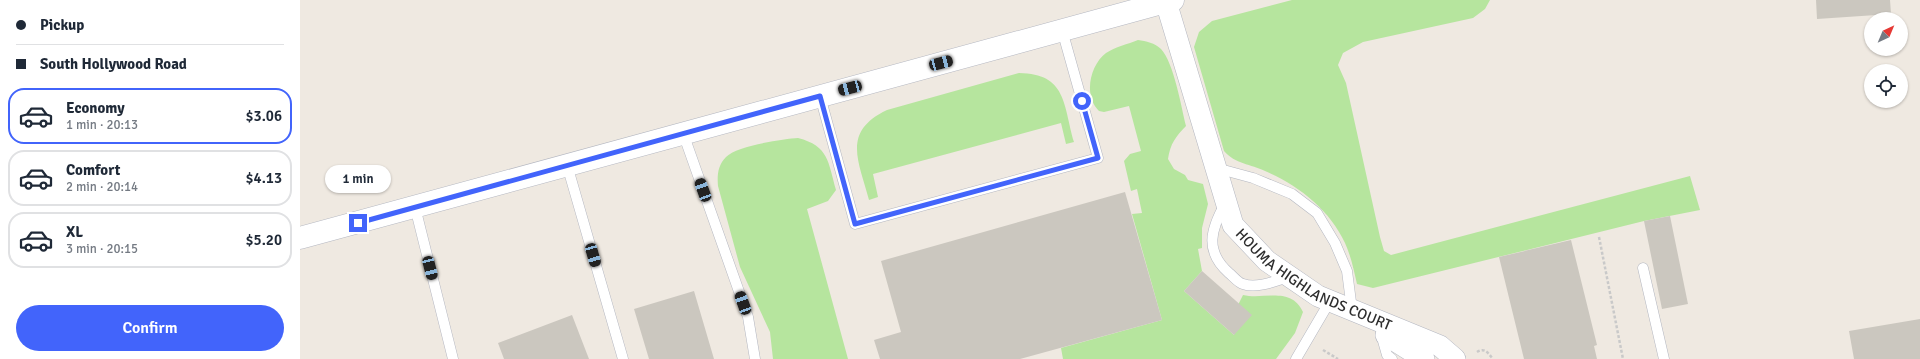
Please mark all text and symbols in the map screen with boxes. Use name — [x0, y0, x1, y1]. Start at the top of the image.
north arrow — [1864, 12, 1908, 56]
map controls — [1864, 12, 1908, 108]
text: Pickup — [40, 16, 84, 34]
car — [928, 54, 954, 72]
text: South Hollywood Road — [40, 55, 187, 73]
button: locate — [1864, 64, 1908, 108]
car — [837, 79, 863, 97]
route start — [1073, 92, 1091, 110]
icon: car — [18, 98, 54, 134]
text: Economy — [66, 99, 125, 117]
text: $3.06 — [245, 107, 282, 125]
text: 1 min · 20:13 — [66, 117, 138, 133]
icon: car — [18, 160, 54, 196]
text: Comfort — [66, 161, 120, 179]
callout: 1 min — [325, 165, 391, 193]
text: $4.13 — [245, 169, 282, 187]
text: 1 min — [342, 171, 374, 187]
car — [693, 177, 713, 203]
text: 2 min · 20:14 — [66, 179, 138, 195]
route end — [349, 214, 367, 232]
icon: car — [18, 222, 54, 258]
text: XL — [66, 223, 83, 241]
street label: HOUMA HIGHLANDS COURT — [1232, 225, 1395, 335]
text: $5.20 — [245, 231, 282, 249]
text: 3 min · 20:15 — [66, 241, 138, 257]
car — [584, 242, 602, 268]
car — [421, 255, 439, 281]
car — [733, 290, 753, 316]
button: Confirm — [16, 305, 284, 351]

